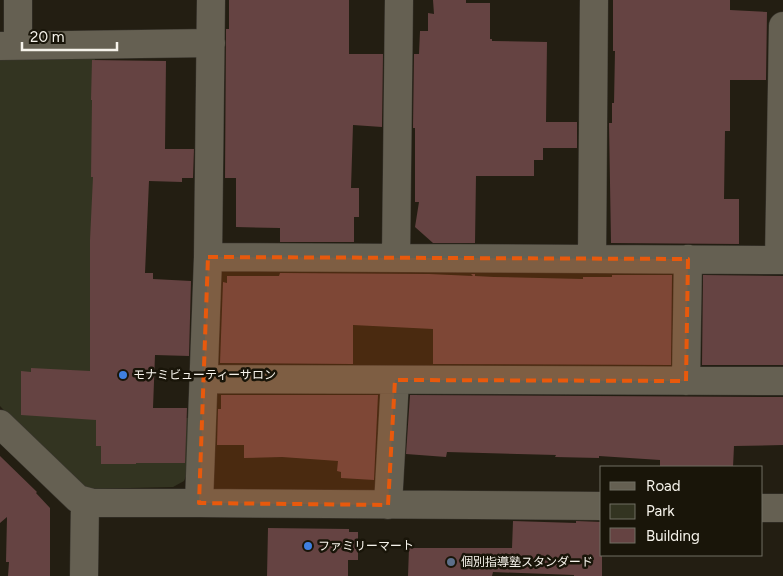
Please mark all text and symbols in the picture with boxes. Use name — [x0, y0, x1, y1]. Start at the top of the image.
scale bar — [22, 20, 118, 52]
text: 20 m — [30, 28, 64, 46]
place label: モナミビューティーサロン — [133, 368, 276, 382]
marker: モナミビューティーサロン — [117, 369, 129, 381]
legend — [600, 466, 763, 556]
text: Road — [646, 477, 681, 495]
text: Park — [646, 502, 675, 520]
text: Building — [646, 527, 700, 545]
place label: ファミリーマート — [318, 539, 414, 553]
marker: ファミリーマート — [302, 540, 314, 552]
place label: 個別指導塾スタンダード — [461, 555, 593, 569]
marker: 個別指導塾スタンダード — [445, 556, 457, 568]

